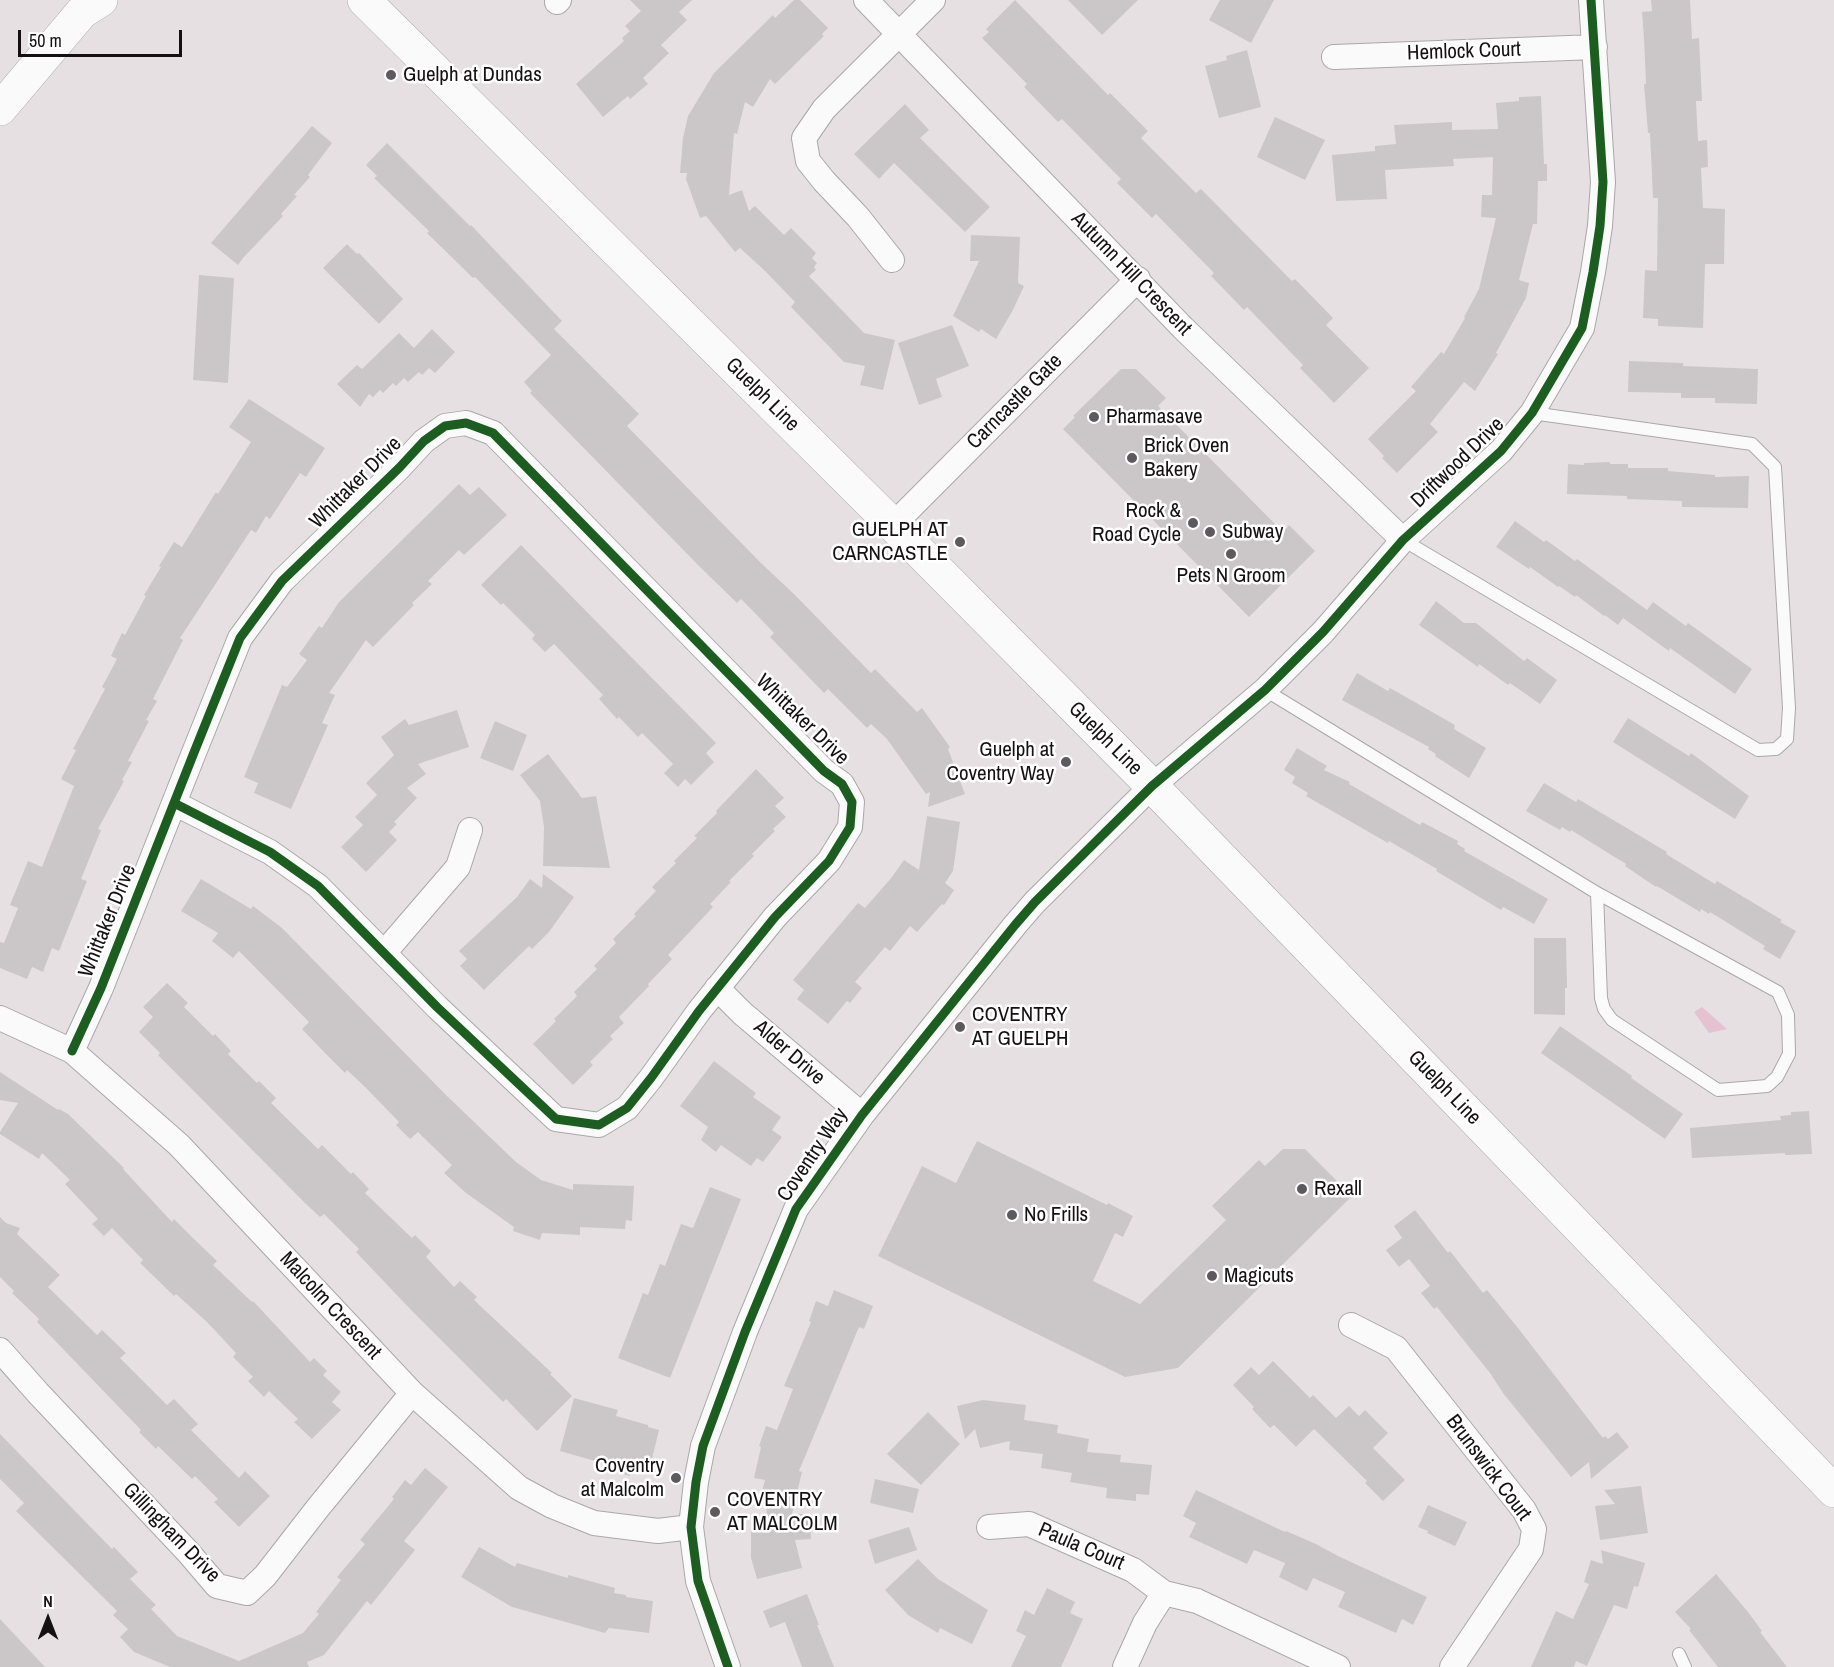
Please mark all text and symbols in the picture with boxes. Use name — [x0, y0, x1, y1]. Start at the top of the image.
scale bar — [21, 18, 184, 56]
text: 50 m — [29, 28, 62, 53]
street label: Hemlock Court — [1407, 37, 1521, 67]
place label: Guelph at Dundas — [403, 62, 542, 88]
marker: Guelph at Dundas — [384, 68, 398, 82]
street label: Autumn Hill Crescent — [1065, 207, 1197, 341]
street label: Carncastle Gate — [962, 349, 1068, 455]
street label: Guelph Line — [720, 353, 804, 437]
place label: Pharmasave — [1106, 404, 1203, 430]
marker: Pharmasave — [1087, 410, 1101, 424]
street label: Driftwood Drive — [1406, 412, 1510, 514]
street label: Whittaker Drive — [305, 432, 407, 534]
place label: Brick Oven Bakery — [1144, 433, 1229, 483]
marker: Brick Oven Bakery — [1125, 451, 1139, 465]
place label: Rock & Road Cycle — [1092, 498, 1181, 548]
marker: Rock & Road Cycle — [1186, 516, 1200, 530]
place label: GUELPH AT CARNCASTLE — [832, 517, 948, 567]
place label: Subway — [1222, 519, 1283, 545]
marker: Subway — [1203, 525, 1217, 539]
marker: GUELPH AT CARNCASTLE — [953, 535, 967, 549]
marker: Pets N Groom — [1224, 547, 1238, 561]
place label: Pets N Groom — [1176, 563, 1286, 589]
street label: Whittaker Drive — [750, 669, 854, 771]
street label: Guelph Line — [1063, 697, 1147, 781]
place label: Guelph at Coventry Way — [947, 737, 1054, 787]
marker: Guelph at Coventry Way — [1059, 755, 1073, 769]
street label: Whittaker Drive — [74, 861, 142, 981]
place label: COVENTRY AT GUELPH — [972, 1002, 1068, 1052]
street label: Alder Drive — [748, 1015, 830, 1091]
marker: COVENTRY AT GUELPH — [953, 1020, 967, 1034]
street label: Guelph Line — [1402, 1046, 1486, 1130]
street label: Coventry Way — [772, 1103, 854, 1207]
place label: Rexall — [1314, 1176, 1362, 1202]
marker: Rexall — [1295, 1182, 1309, 1196]
place label: No Frills — [1024, 1202, 1088, 1228]
marker: No Frills — [1005, 1208, 1019, 1222]
street label: Malcolm Crescent — [274, 1247, 386, 1365]
place label: Magicuts — [1224, 1263, 1294, 1289]
marker: Magicuts — [1205, 1269, 1219, 1283]
street label: Brunswick Court — [1440, 1410, 1536, 1526]
place label: Coventry at Malcolm — [581, 1453, 664, 1503]
marker: Coventry at Malcolm — [669, 1471, 683, 1485]
street label: Gillingham Drive — [117, 1478, 225, 1588]
place label: COVENTRY AT MALCOLM — [727, 1487, 838, 1537]
marker: COVENTRY AT MALCOLM — [708, 1505, 722, 1519]
street label: Paula Court — [1034, 1518, 1128, 1576]
north arrow — [18, 1589, 78, 1649]
text: N — [43, 1590, 53, 1612]

